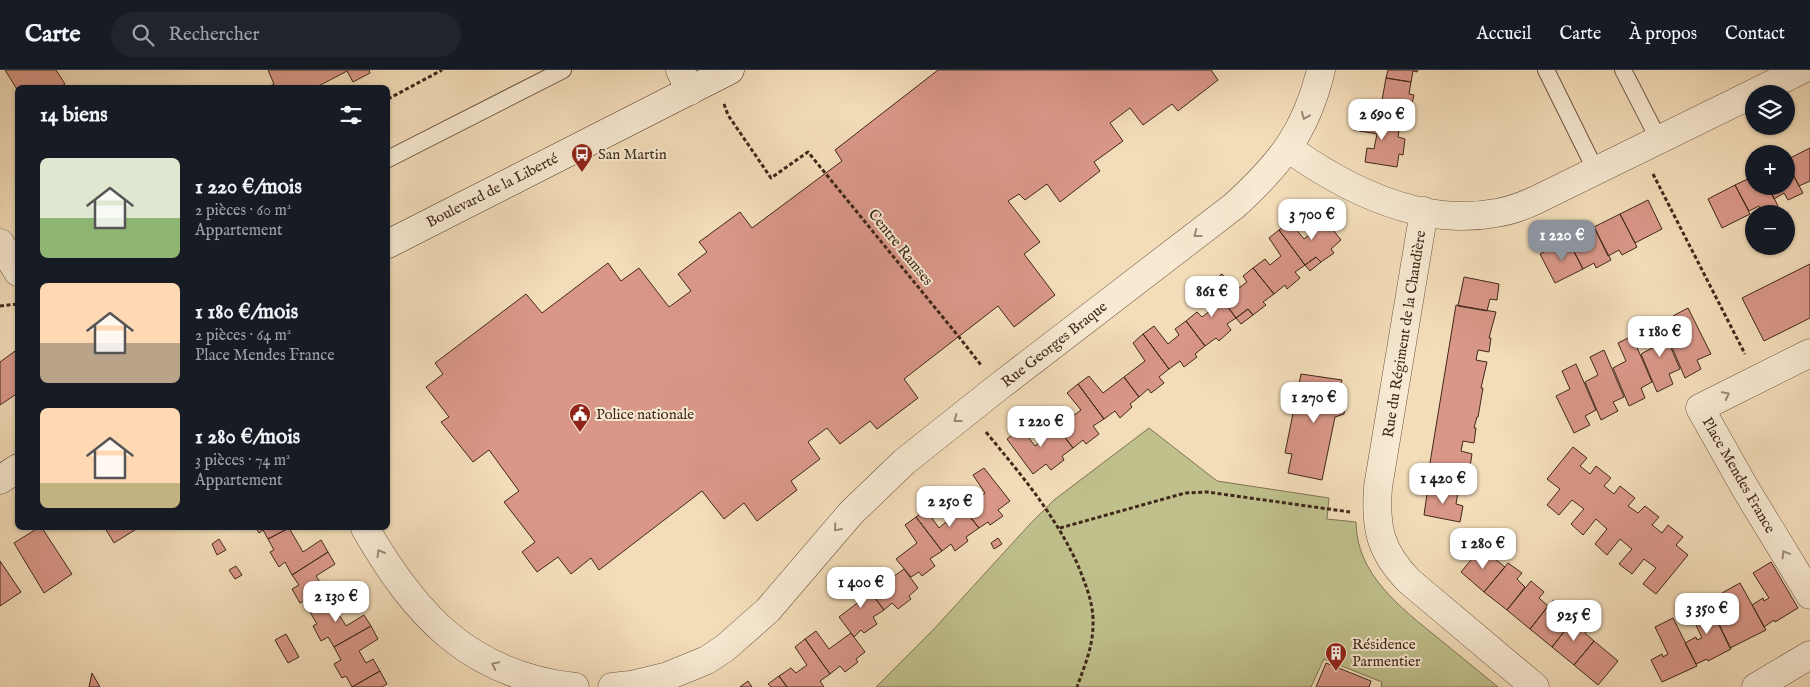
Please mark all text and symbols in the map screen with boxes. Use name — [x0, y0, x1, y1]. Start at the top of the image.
search box — [111, 12, 461, 57]
text: Carte — [25, 19, 81, 50]
icon: search — [129, 21, 157, 49]
text: Rechercher — [169, 23, 260, 47]
text: Accueil — [1477, 23, 1532, 46]
text: Carte — [1560, 23, 1601, 46]
text: À propos — [1629, 23, 1697, 46]
text: Contact — [1725, 23, 1785, 46]
map controls — [1745, 85, 1795, 255]
button: layers — [1745, 85, 1795, 135]
pin: 2 690 € — [1336, 98, 1428, 141]
icon: filters — [337, 101, 365, 129]
text: 14 biens — [40, 102, 108, 129]
text: 2 690 € — [1359, 105, 1405, 125]
one-way arrow — [1301, 111, 1312, 120]
bus stop icon: San Martin — [570, 142, 594, 173]
place label: San Martin — [598, 145, 667, 164]
button: + — [1745, 145, 1795, 195]
street label: Boulevard de la Liberté — [423, 149, 562, 232]
text: 1 220 €/mois — [195, 174, 302, 201]
icon: home — [80, 178, 140, 238]
pin: 3 700 € — [1266, 198, 1358, 241]
text: 2 pièces · 60 m² — [195, 201, 291, 221]
street label: Centre Ramses — [864, 205, 937, 290]
text: 3 700 € — [1289, 205, 1335, 225]
button: − — [1745, 205, 1795, 255]
pin: 1 220 € — [1516, 220, 1608, 262]
text: Appartement — [195, 221, 282, 241]
text: 1 220 € — [1539, 226, 1585, 246]
one-way arrow — [1193, 228, 1203, 237]
street label: Rue du Régiment de la Chaudière — [1379, 229, 1430, 439]
pin: 861 € — [1177, 276, 1247, 318]
text: 861 € — [1196, 282, 1228, 302]
street label: Rue Georges Braque — [998, 297, 1111, 392]
text: 1 180 €/mois — [195, 299, 298, 326]
icon: home — [80, 303, 140, 363]
pin: 1 180 € — [1614, 316, 1706, 358]
text: 1 180 € — [1639, 322, 1681, 342]
text: 2 pièces · 64 m² — [195, 326, 291, 346]
text: Place Mendes France — [195, 346, 334, 366]
pin: 1 270 € — [1268, 382, 1360, 424]
text: 1 270 € — [1292, 388, 1337, 408]
one-way arrow — [1721, 391, 1730, 401]
public building icon: Police nationale — [568, 402, 592, 433]
place label: Police nationale — [596, 405, 694, 424]
pin: 1 220 € — [995, 406, 1087, 448]
text: 1 220 € — [1018, 412, 1064, 432]
one-way arrow — [953, 413, 963, 422]
street label: Place Mendes France — [1698, 414, 1780, 537]
text: 1 280 €/mois — [195, 424, 300, 451]
icon: home — [80, 428, 140, 488]
text: 3 pièces · 74 m² — [195, 451, 291, 471]
pin: 1 420 € — [1397, 462, 1489, 505]
text: 1 420 € — [1420, 469, 1466, 489]
text: Appartement — [195, 471, 282, 491]
pin: 2 250 € — [904, 486, 996, 528]
text: 2 250 € — [928, 492, 972, 512]
one-way arrow — [834, 523, 843, 532]
pin: 1 280 € — [1437, 528, 1529, 570]
text: 1 280 € — [1461, 534, 1505, 554]
one-way arrow — [376, 550, 386, 559]
one-way arrow — [1781, 550, 1791, 559]
pin: 1 400 € — [815, 566, 907, 609]
text: 1 400 € — [838, 573, 884, 593]
pin: 2 130 € — [290, 580, 382, 623]
text: 2 130 € — [314, 587, 358, 607]
pin: 3 350 € — [1661, 592, 1753, 635]
text: 3 350 € — [1686, 599, 1728, 619]
pin: 925 € — [1539, 600, 1609, 642]
text: 925 € — [1557, 606, 1591, 626]
place label: Résidence Parmentier — [1352, 635, 1421, 671]
building icon: Résidence Parmentier — [1324, 641, 1348, 672]
one-way arrow — [491, 661, 500, 671]

